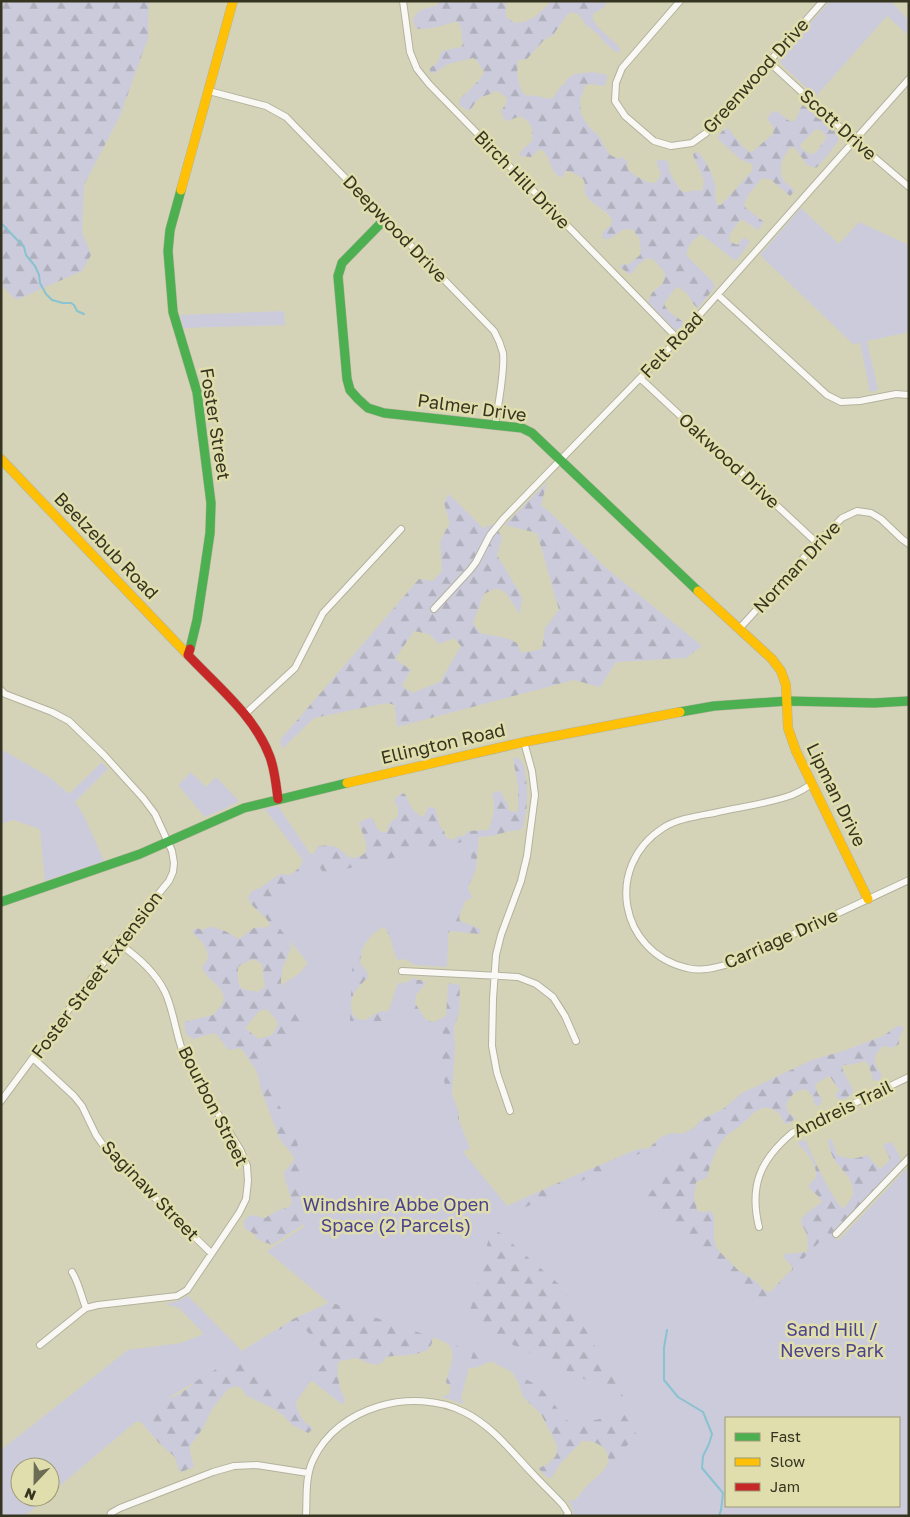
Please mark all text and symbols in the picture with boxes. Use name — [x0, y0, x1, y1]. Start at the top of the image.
street label: Greenwood Drive — [698, 13, 813, 137]
street label: Scott Drive — [796, 84, 882, 164]
street label: Birch Hill Drive — [470, 126, 575, 233]
street label: Deepwood Drive — [339, 170, 452, 286]
street label: Felt Road — [635, 307, 707, 382]
street label: Foster Street — [196, 366, 236, 482]
street label: Palmer Drive — [416, 388, 528, 426]
street label: Oakwood Drive — [675, 408, 785, 513]
street label: Beelzebub Road — [50, 487, 163, 603]
street label: Norman Drive — [748, 516, 844, 617]
street label: Ellington Road — [378, 718, 507, 768]
street label: Lipman Drive — [802, 739, 871, 850]
street label: Foster Street Extension — [26, 886, 166, 1062]
street label: Carriage Drive — [720, 903, 841, 973]
street label: Bourbon Street — [174, 1042, 254, 1169]
street label: Andreis Trail — [789, 1075, 896, 1142]
street label: Saginaw Street — [97, 1136, 204, 1245]
park label: Windshire Abbe Open Space (2 Parcels) — [303, 1193, 489, 1236]
park label: Sand Hill / Nevers Park — [780, 1318, 884, 1361]
legend — [725, 1417, 900, 1507]
text: Fast — [770, 1427, 801, 1445]
text: Slow — [770, 1452, 805, 1470]
north arrow — [10, 1457, 60, 1507]
text: Jam — [770, 1477, 800, 1495]
text: N — [22, 1485, 38, 1504]

